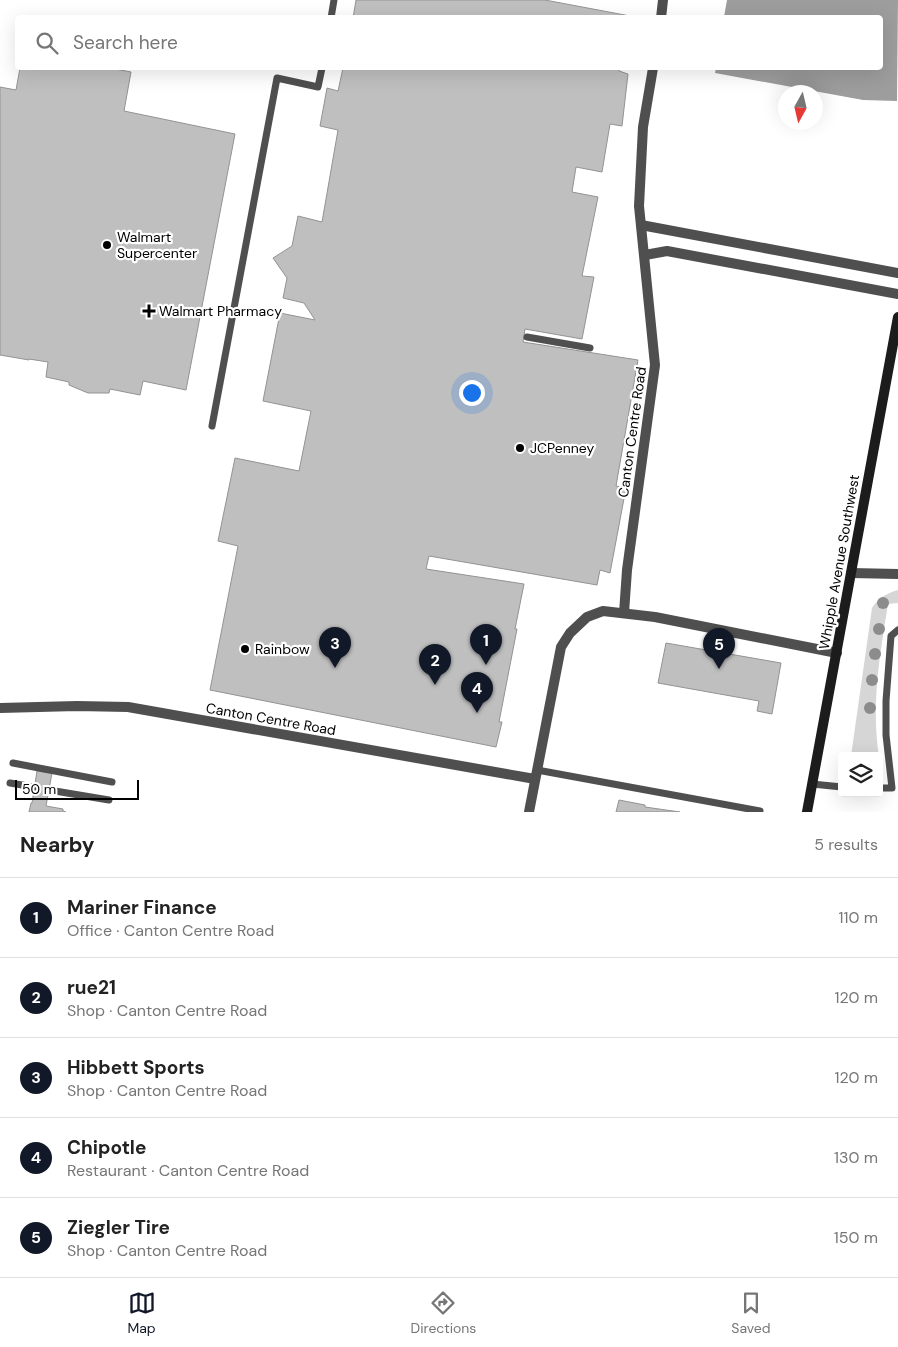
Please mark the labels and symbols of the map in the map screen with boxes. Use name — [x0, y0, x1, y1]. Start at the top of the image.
north arrow — [778, 85, 823, 130]
place label: Walmart Supercenter — [117, 228, 197, 262]
marker: Walmart Supercenter — [101, 239, 113, 251]
place label: Walmart Pharmacy — [159, 302, 282, 320]
marker: Walmart Pharmacy — [143, 305, 155, 317]
street label: Canton Centre Road — [614, 366, 650, 498]
your location — [459, 380, 485, 406]
place label: JCPenney — [530, 439, 594, 457]
marker: JCPenney — [514, 442, 526, 454]
street label: Whipple Avenue Southwest — [815, 473, 863, 651]
pin: 1 — [470, 624, 502, 665]
pin: 3 — [319, 627, 351, 668]
pin: 5 — [703, 628, 735, 669]
place label: Rainbow — [255, 640, 310, 658]
marker: Rainbow — [239, 643, 251, 655]
pin: 2 — [419, 644, 451, 685]
pin: 4 — [461, 672, 493, 713]
street label: Canton Centre Road — [205, 699, 337, 739]
scale bar — [15, 777, 139, 800]

